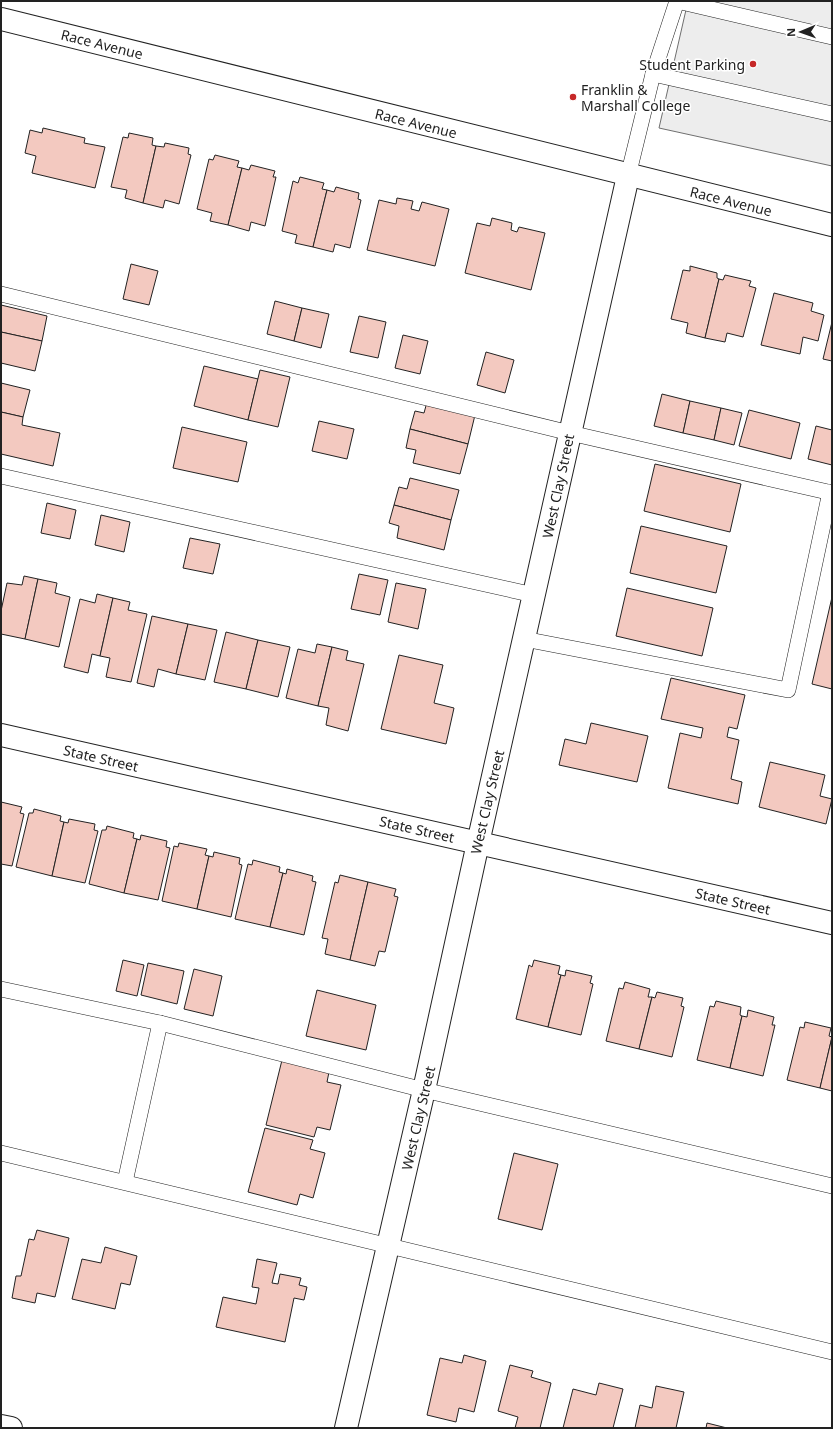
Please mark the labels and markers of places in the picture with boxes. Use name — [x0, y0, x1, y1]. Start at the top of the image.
place label: Student Parking — [639, 55, 745, 74]
marker: Student Parking — [748, 59, 758, 69]
place label: Franklin & Marshall College — [581, 80, 690, 115]
marker: Franklin & Marshall College — [568, 92, 578, 102]

